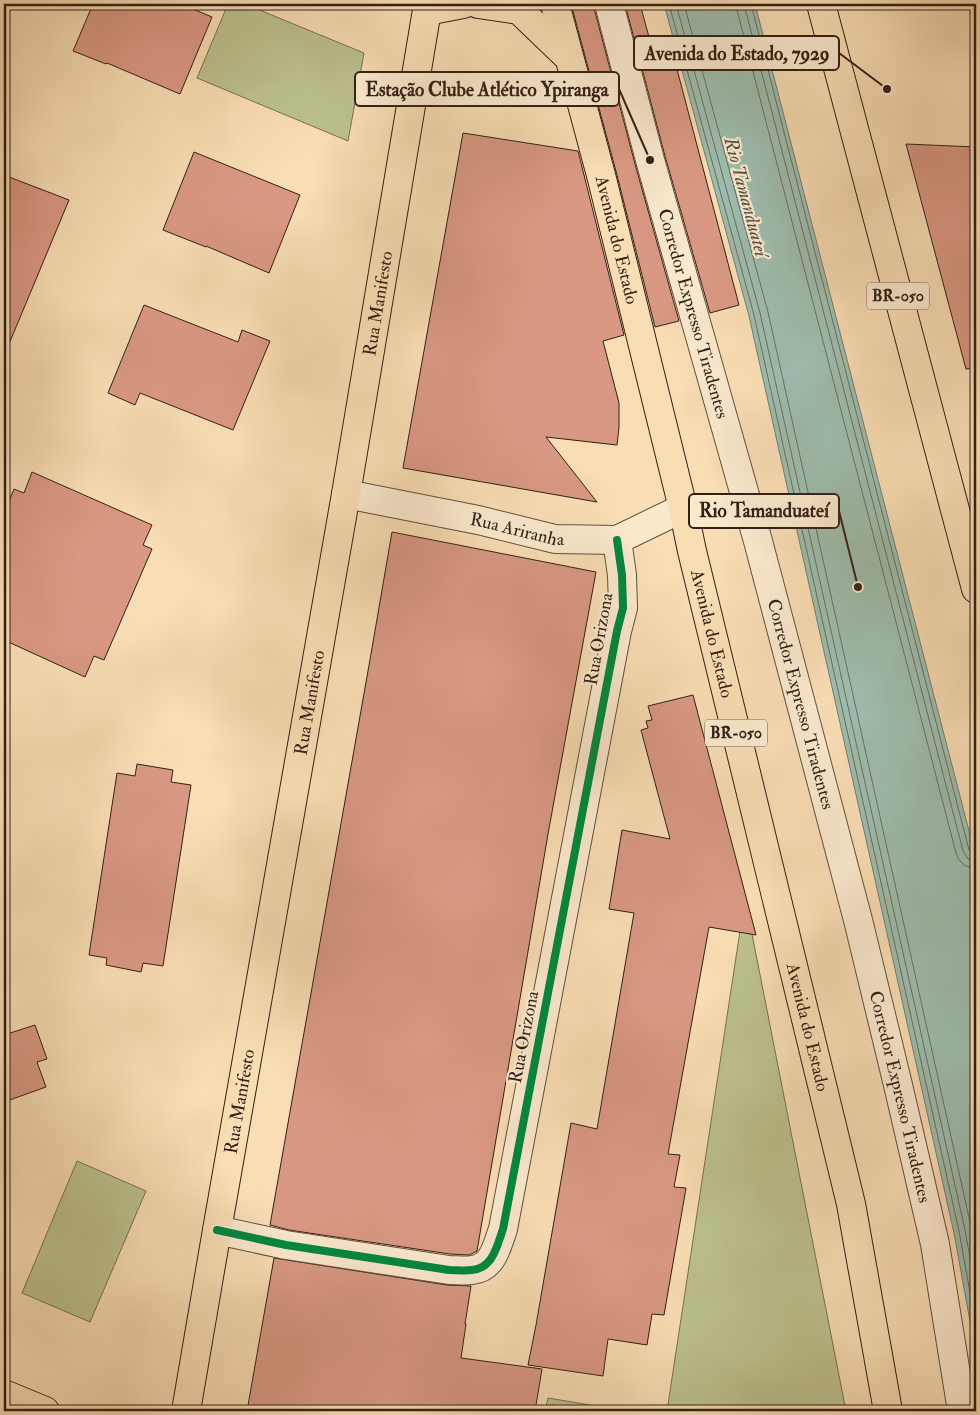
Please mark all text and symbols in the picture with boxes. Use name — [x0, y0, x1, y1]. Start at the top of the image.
callout: Avenida do Estado, 7929 — [634, 36, 839, 70]
text: Avenida do Estado, 7929 — [644, 42, 829, 66]
callout: Estação Clube Atlético Ypiranga — [355, 72, 619, 106]
text: Estação Clube Atlético Ypiranga — [365, 78, 610, 103]
water label: Rio Tamanduateí — [718, 134, 774, 262]
street label: Avenida do Estado — [590, 172, 644, 307]
street label: Corredor Expresso Tiradentes — [653, 206, 734, 421]
street label: Rua Manifesto — [358, 249, 398, 358]
road number: BR-050 — [867, 282, 929, 310]
callout: Rio Tamanduateí — [689, 494, 839, 528]
text: Rio Tamanduateí — [699, 499, 831, 523]
street label: Rua Ariranha — [468, 507, 565, 551]
street label: Avenida do Estado — [685, 566, 739, 701]
street label: Rua Orizona — [580, 590, 619, 687]
street label: Corredor Expresso Tiradentes — [762, 596, 840, 812]
street label: Rua Manifesto — [289, 648, 330, 757]
road number: BR-050 — [705, 720, 767, 746]
street label: Avenida do Estado — [781, 960, 835, 1094]
street label: Rua Orizona — [504, 988, 544, 1085]
street label: Corredor Expresso Tiradentes — [864, 988, 937, 1205]
street label: Rua Manifesto — [219, 1047, 260, 1156]

